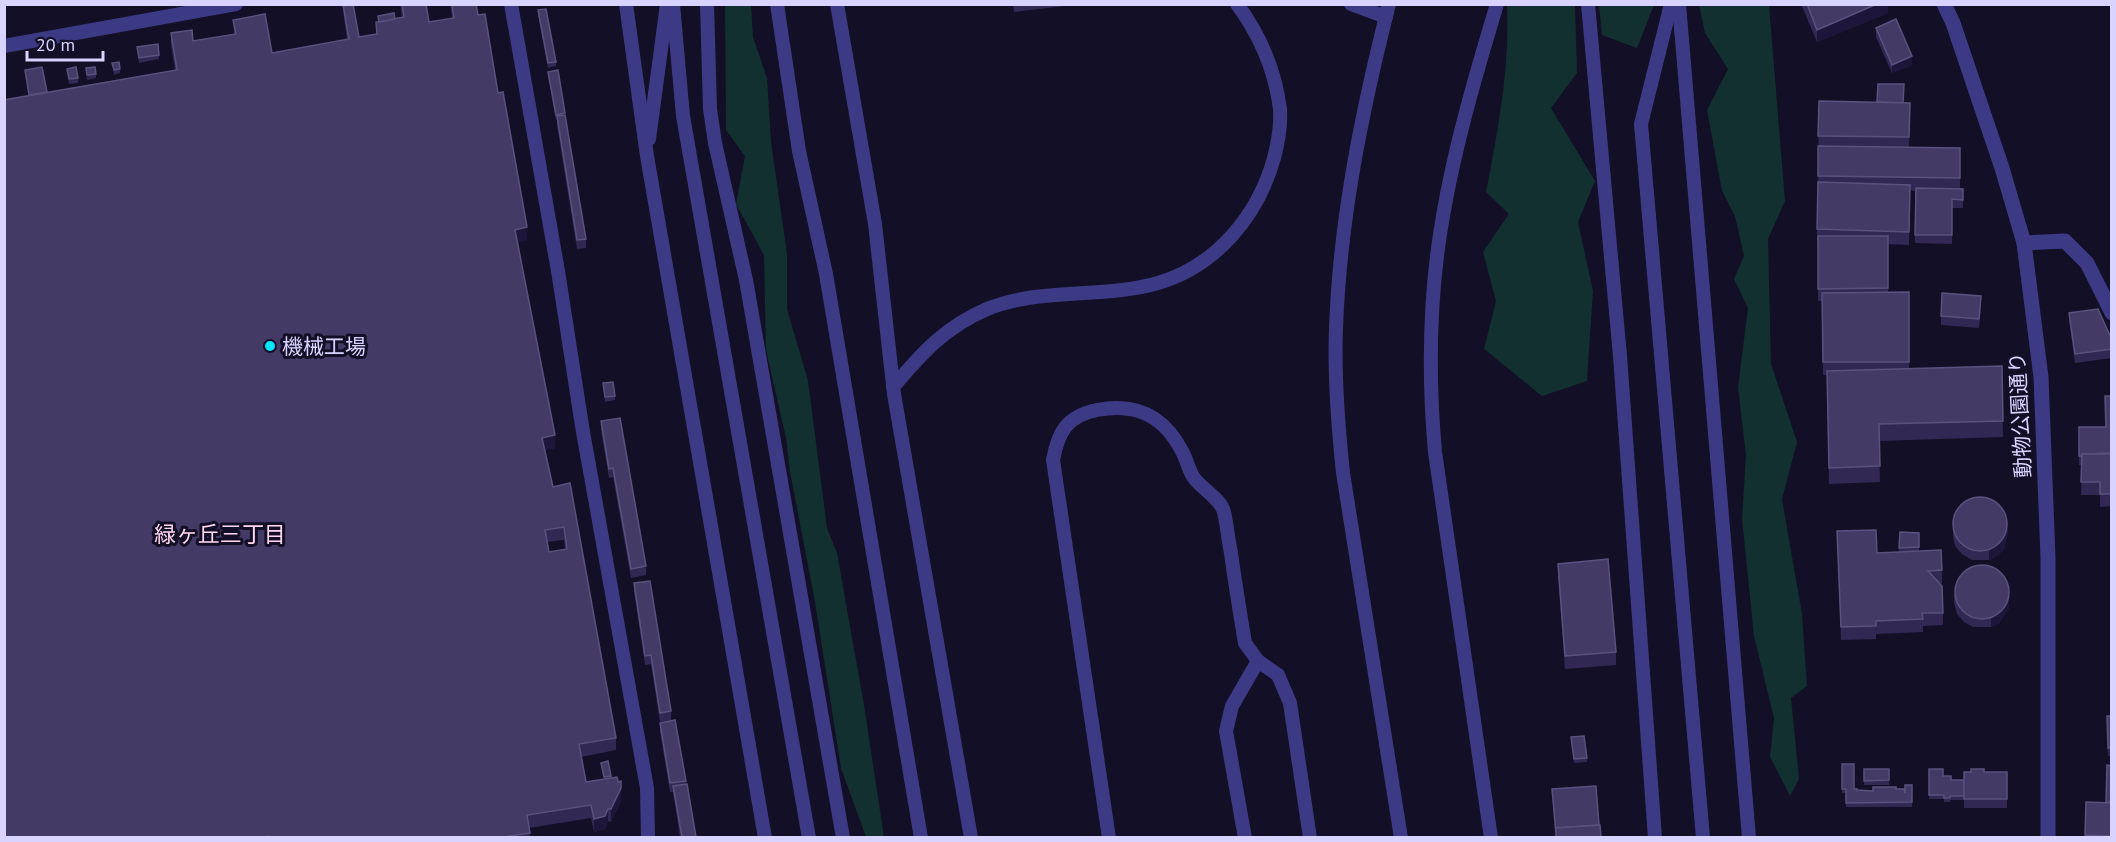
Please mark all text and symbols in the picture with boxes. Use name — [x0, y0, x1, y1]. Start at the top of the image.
scale bar — [27, 24, 104, 62]
text: 20 m — [36, 33, 75, 56]
place label: 機械工場 — [282, 333, 366, 360]
marker: 機械工場 — [263, 339, 277, 353]
street label: 動物公園通り — [2003, 351, 2037, 479]
district label: 緑ヶ丘三丁目 — [154, 520, 286, 548]

